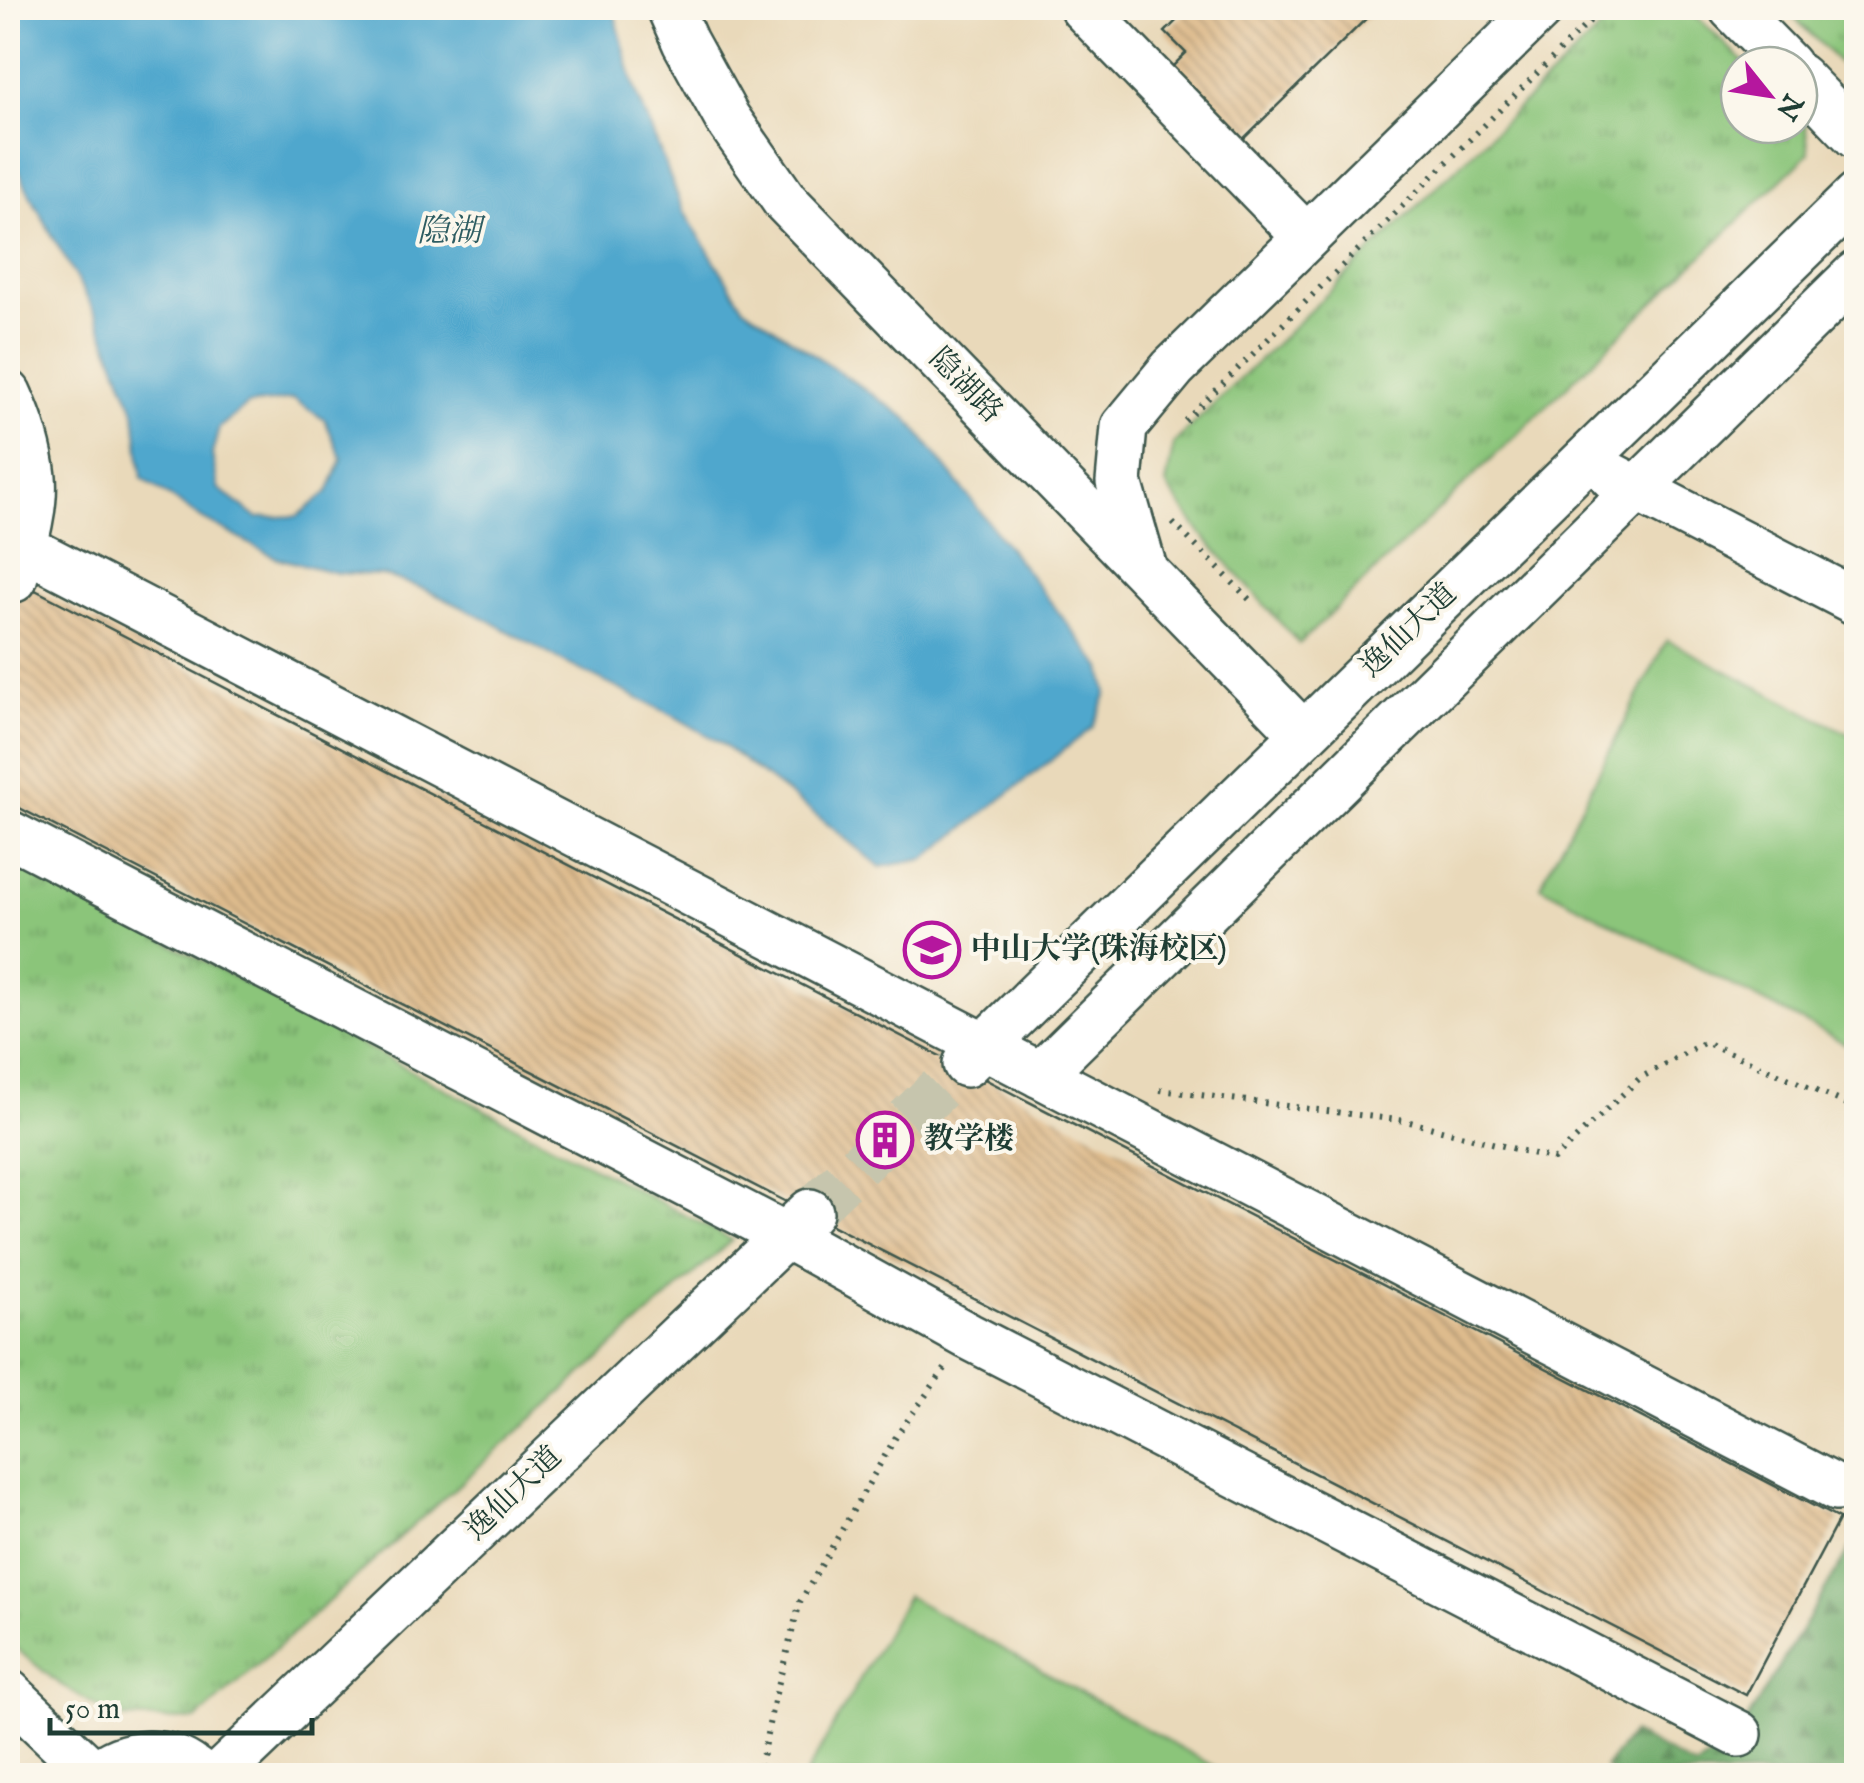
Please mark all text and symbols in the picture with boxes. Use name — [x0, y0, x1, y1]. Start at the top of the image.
north arrow — [1719, 45, 1819, 145]
text: N — [1767, 86, 1810, 125]
water label: 隐湖 — [417, 212, 486, 253]
street label: 隐湖路 — [920, 340, 1010, 432]
street label: 逸仙大道 — [1353, 576, 1465, 686]
school or university icon: 中山大学(珠海校区) — [902, 920, 962, 980]
place label: 中山大学(珠海校区) — [971, 931, 1226, 969]
building icon: 教学楼 — [855, 1110, 915, 1170]
place label: 教学楼 — [924, 1121, 1014, 1159]
street label: 逸仙大道 — [458, 1439, 570, 1549]
scale bar — [50, 1673, 312, 1735]
text: 50 m — [65, 1691, 120, 1729]

